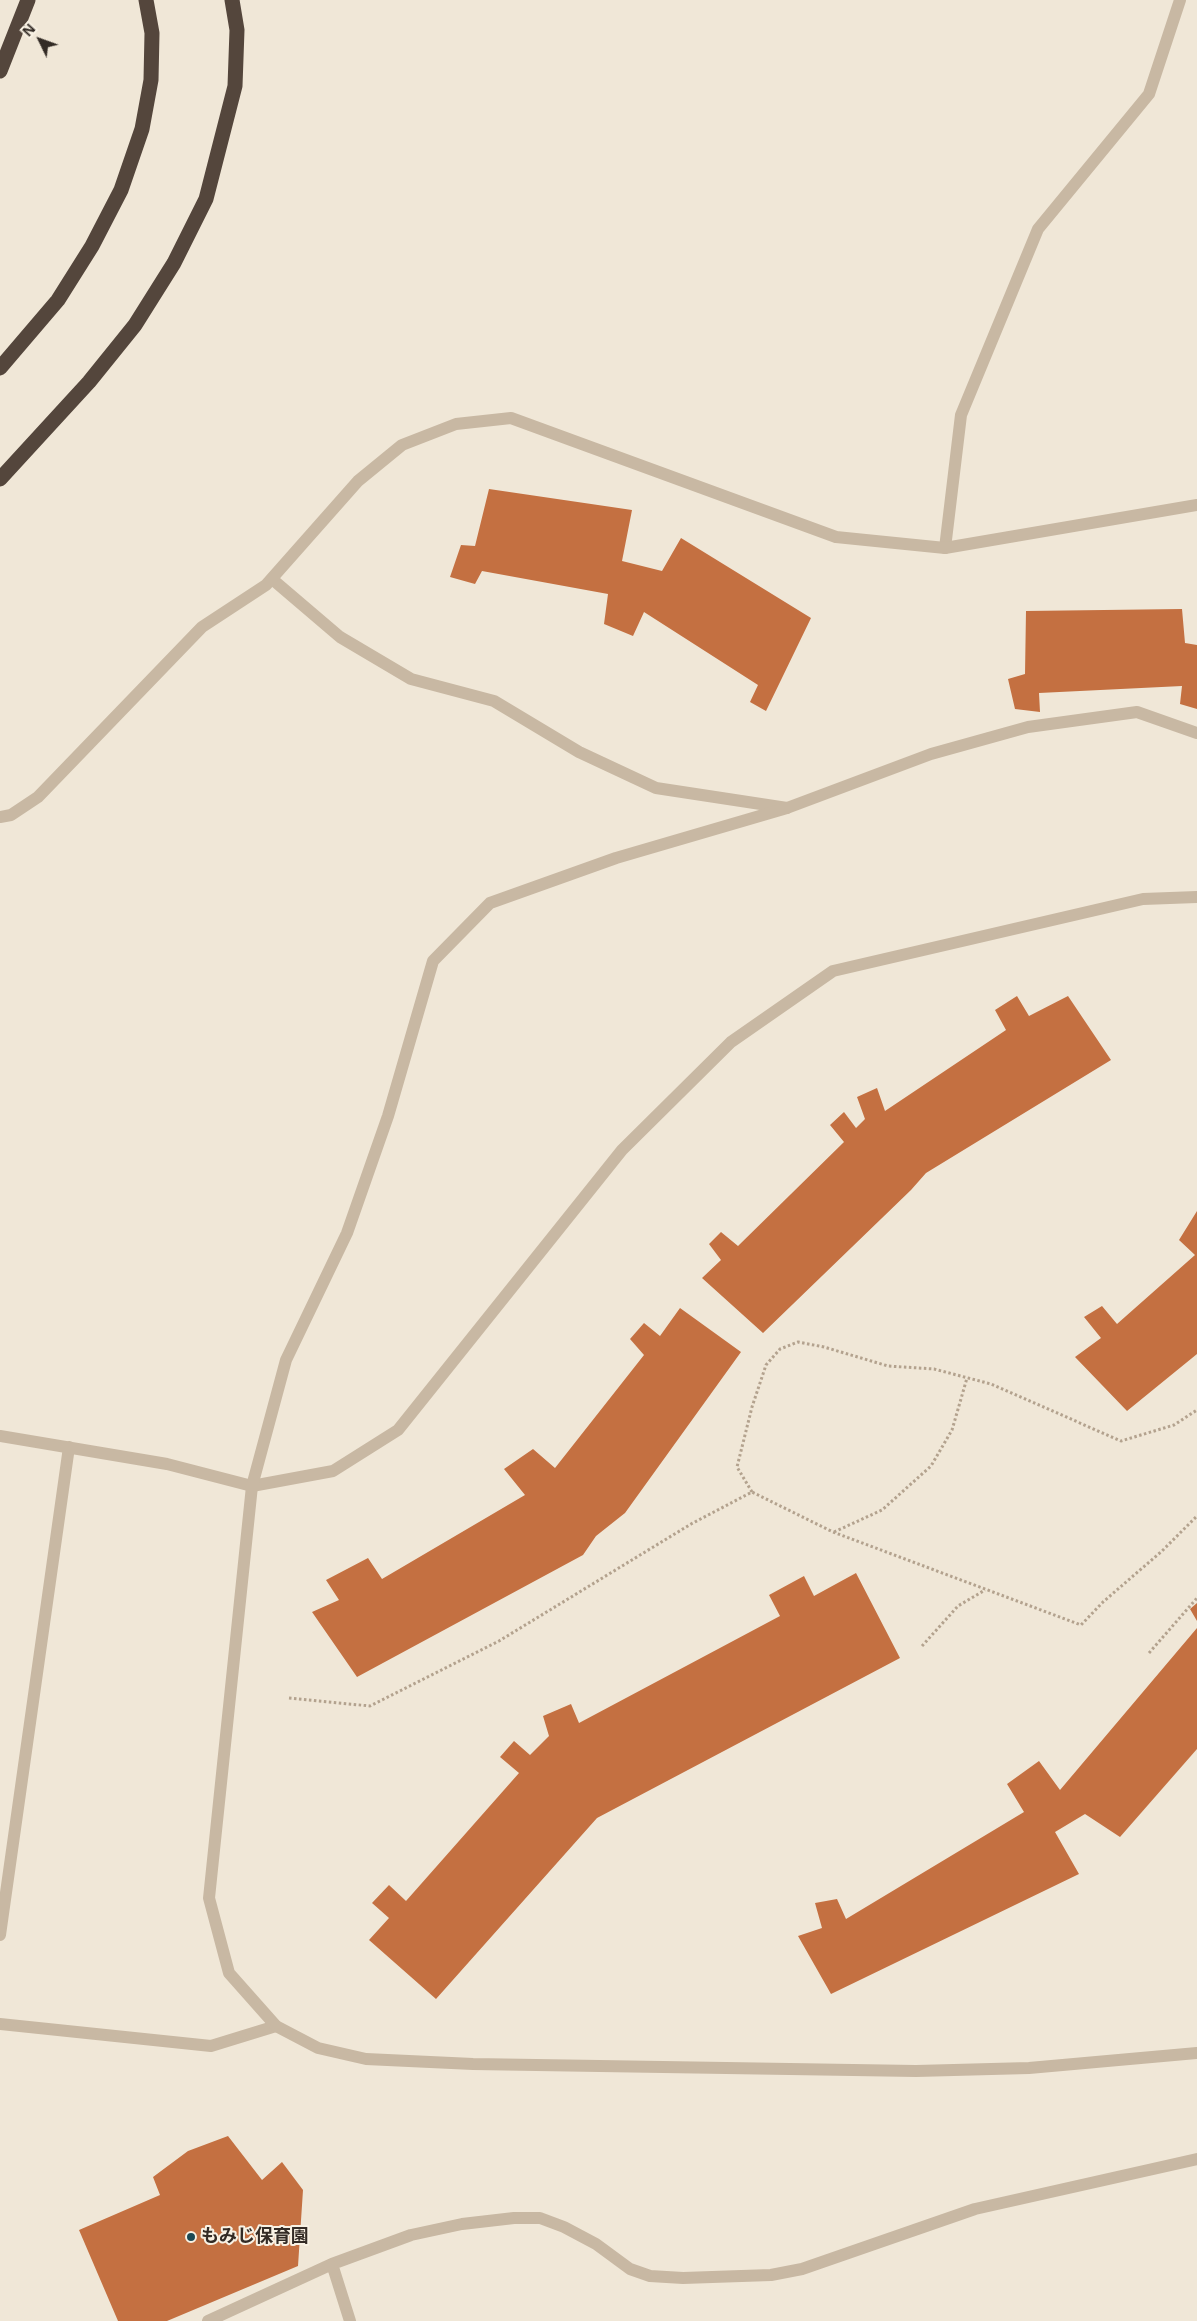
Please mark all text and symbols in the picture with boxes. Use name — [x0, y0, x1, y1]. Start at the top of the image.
north arrow — [15, 15, 65, 65]
text: N — [18, 19, 39, 40]
place label: もみじ保育園 — [201, 2226, 309, 2248]
marker: もみじ保育園 — [185, 2231, 197, 2243]

